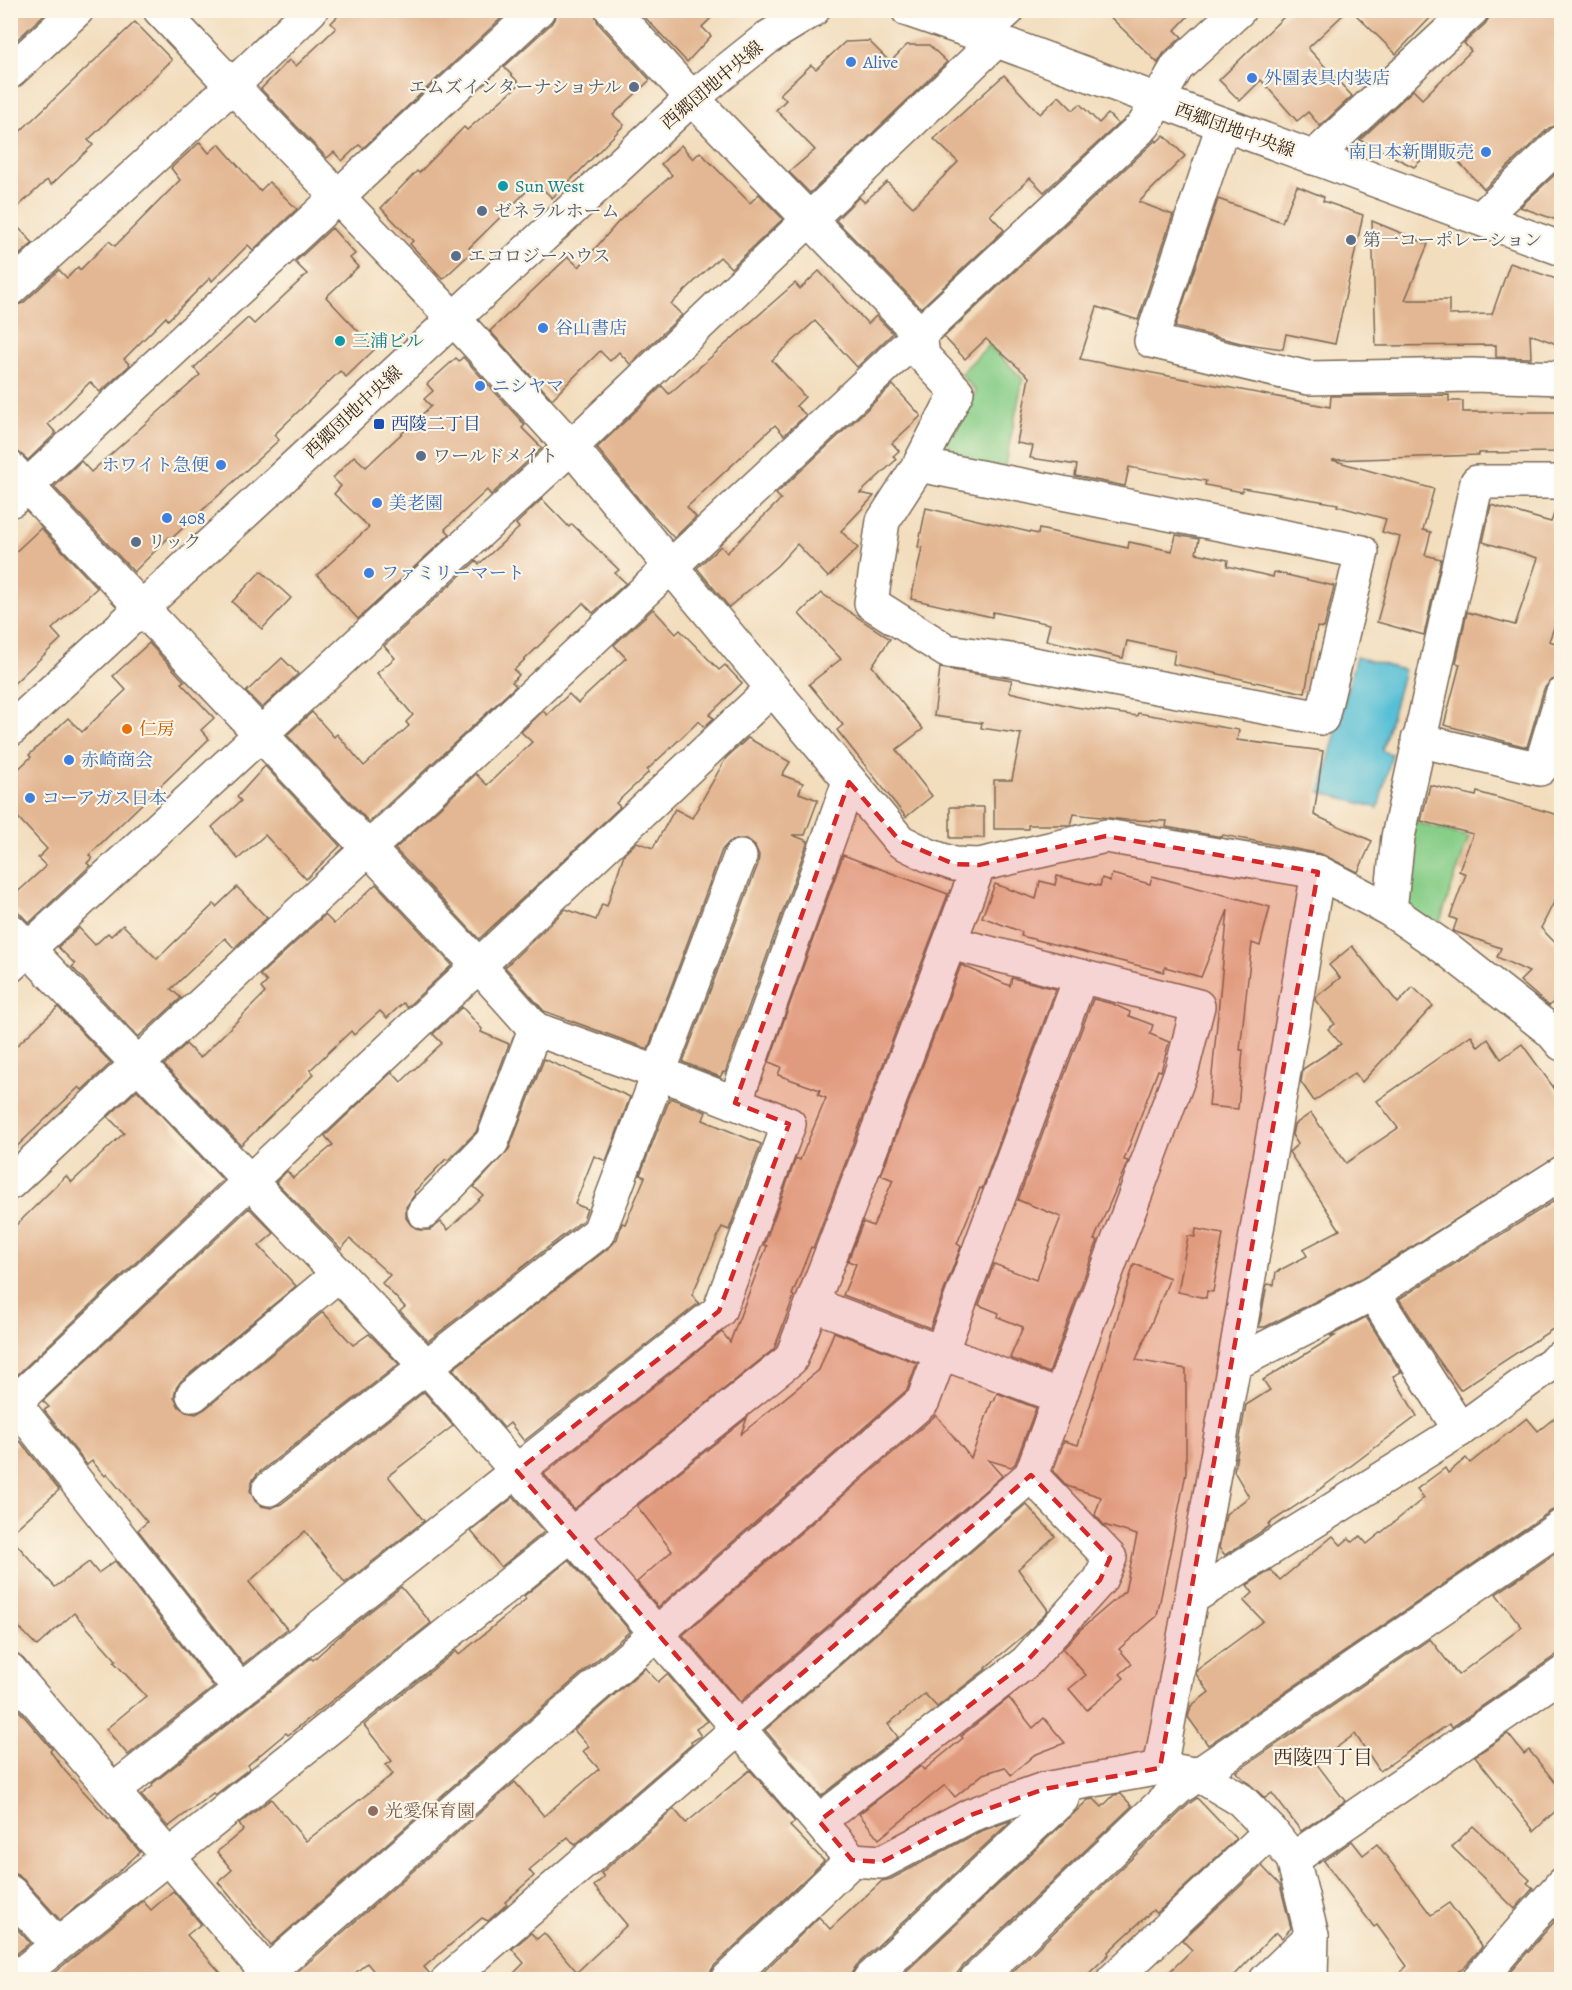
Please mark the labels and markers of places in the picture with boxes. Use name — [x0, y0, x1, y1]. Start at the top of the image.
place label: Alive — [862, 50, 898, 74]
marker: Alive — [844, 55, 858, 69]
place label: 外園表具内装店 — [1264, 66, 1390, 90]
marker: 外園表具内装店 — [1245, 71, 1259, 85]
place label: エムズインターナショナル — [409, 75, 622, 99]
marker: エムズインターナショナル — [627, 80, 641, 94]
place label: 南日本新聞販売 — [1348, 140, 1474, 164]
marker: 南日本新聞販売 — [1479, 145, 1493, 159]
place label: Sun West — [515, 174, 584, 198]
marker: Sun West — [496, 179, 510, 193]
place label: ゼネラルホーム — [494, 199, 619, 223]
marker: ゼネラルホーム — [475, 204, 489, 218]
place label: 第一コーポレーション — [1363, 228, 1542, 252]
marker: 第一コーポレーション — [1344, 233, 1358, 247]
place label: エコロジーハウス — [468, 244, 611, 268]
marker: エコロジーハウス — [449, 249, 463, 263]
place label: 谷山書店 — [555, 316, 627, 340]
marker: 谷山書店 — [536, 321, 550, 335]
place label: 三浦ビル — [352, 329, 424, 353]
marker: 三浦ビル — [333, 334, 347, 348]
place label: ニシヤマ — [492, 374, 564, 398]
marker: ニシヤマ — [473, 379, 487, 393]
place label: 西陵二丁目 — [391, 412, 481, 436]
marker: 西陵二丁目 — [372, 417, 386, 431]
place label: ワールドメイト — [433, 444, 558, 468]
marker: ワールドメイト — [414, 449, 428, 463]
place label: ホワイト急便 — [102, 453, 209, 477]
marker: ホワイト急便 — [214, 458, 228, 472]
place label: 美老園 — [389, 491, 443, 515]
marker: 美老園 — [370, 496, 384, 510]
place label: 408 — [179, 506, 205, 530]
marker: 408 — [160, 511, 174, 525]
place label: リック — [148, 530, 201, 554]
marker: リック — [129, 535, 143, 549]
place label: ファミリーマート — [381, 561, 525, 585]
marker: ファミリーマート — [362, 566, 376, 580]
place label: 仁房 — [139, 717, 175, 741]
marker: 仁房 — [120, 722, 134, 736]
place label: 赤崎商会 — [81, 748, 153, 772]
marker: 赤崎商会 — [62, 753, 76, 767]
place label: コーアガス日本 — [42, 786, 167, 810]
marker: コーアガス日本 — [23, 791, 37, 805]
place label: 光愛保育園 — [385, 1799, 475, 1823]
marker: 光愛保育園 — [366, 1804, 380, 1818]

